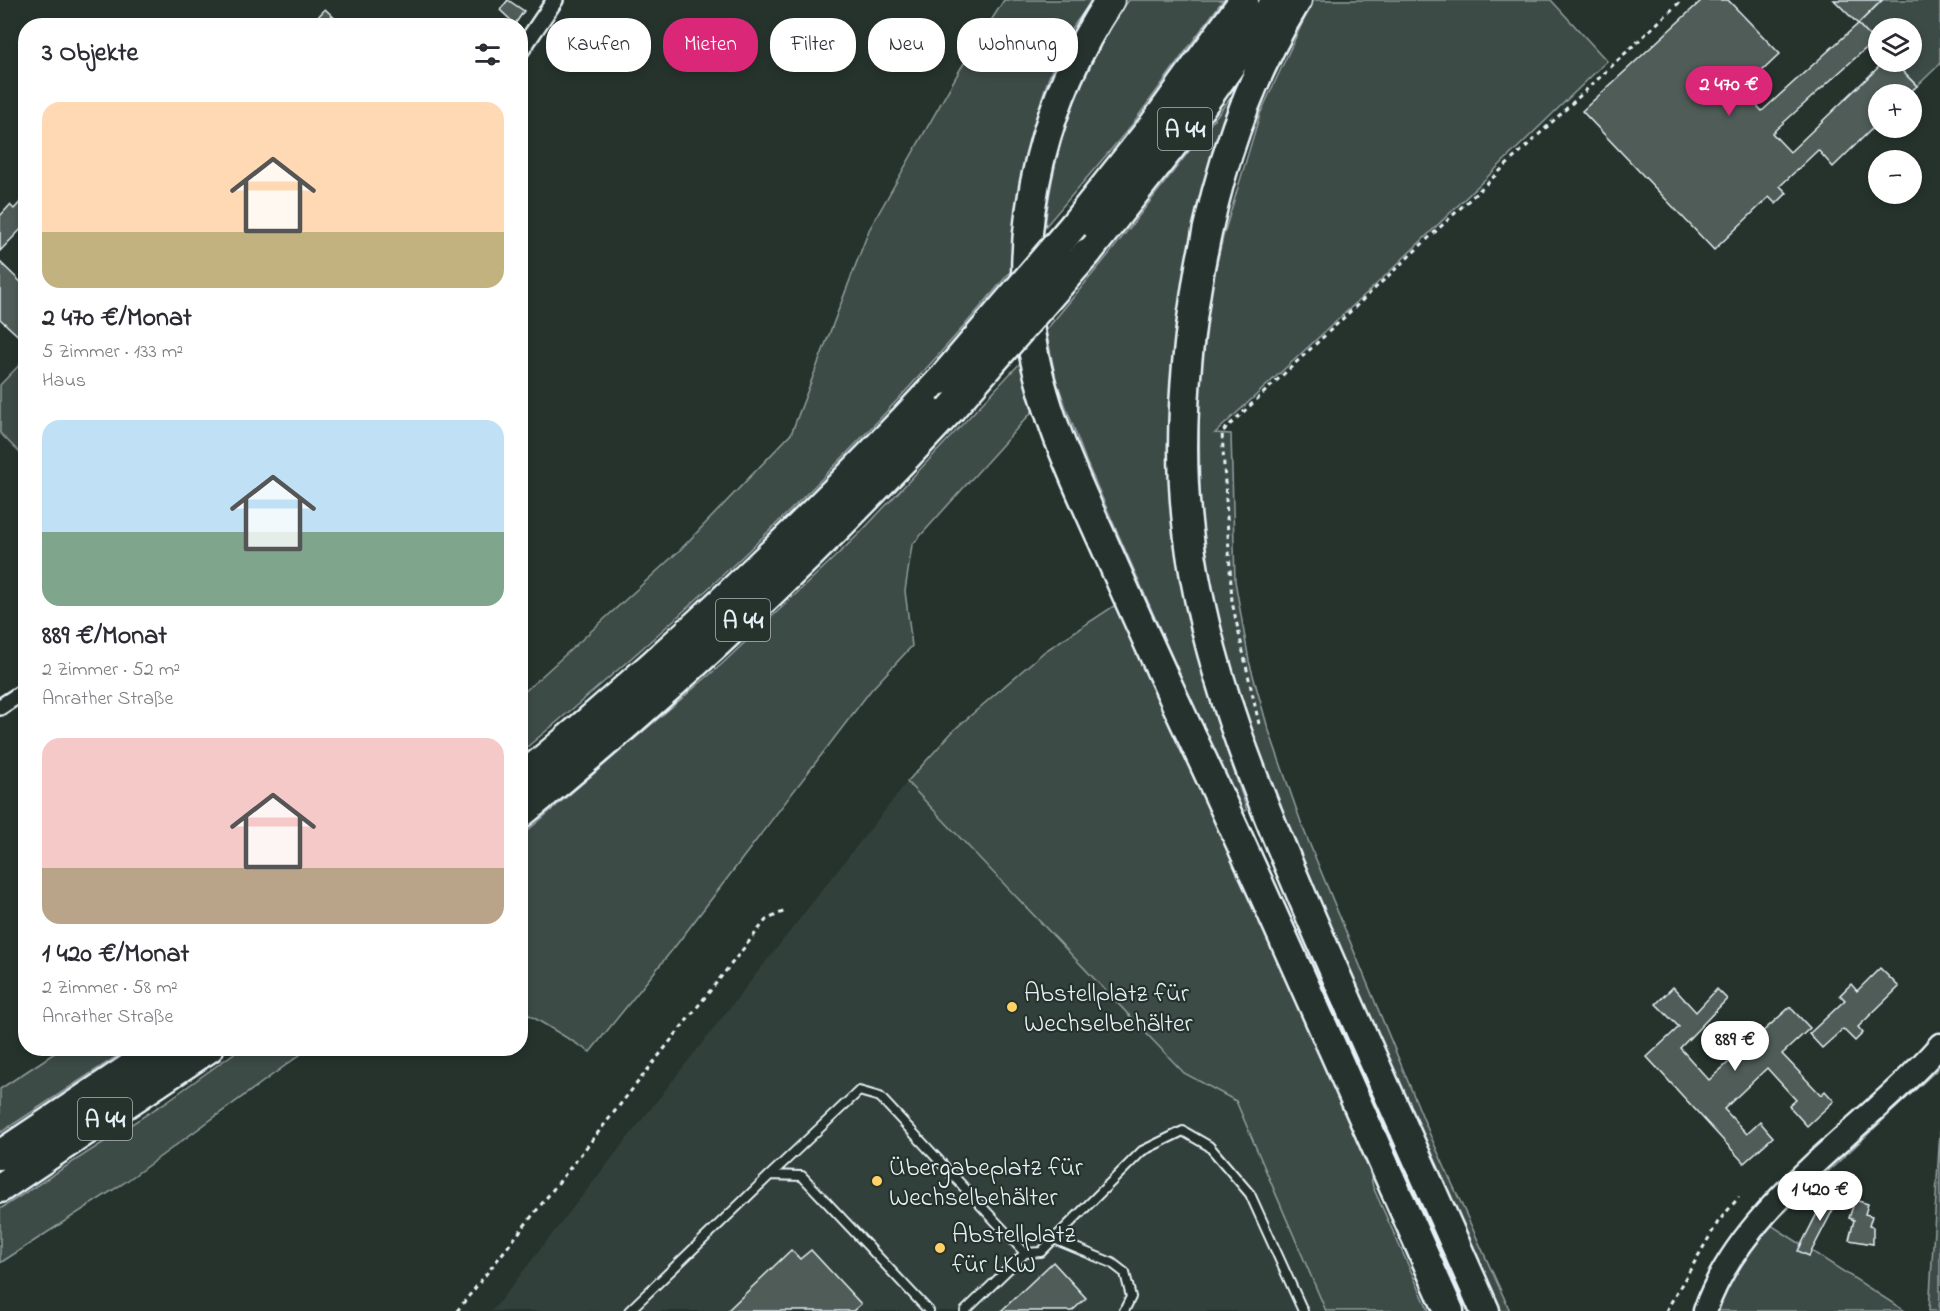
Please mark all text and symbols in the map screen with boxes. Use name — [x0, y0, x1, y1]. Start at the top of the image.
chip: Kaufen — [546, 18, 651, 72]
chip: Mieten — [663, 18, 758, 72]
chip: Filter — [770, 18, 856, 72]
chip: Neu — [868, 18, 945, 72]
chip: Wohnung — [957, 18, 1078, 72]
map controls — [1868, 18, 1922, 204]
button: layers — [1868, 18, 1922, 72]
text: 3 Objekte — [42, 35, 138, 73]
icon: filters — [471, 38, 504, 71]
pin: 2 470 € — [1674, 66, 1784, 117]
text: 2 470 € — [1700, 71, 1759, 100]
button: + — [1868, 84, 1922, 138]
road number: A 44 — [1158, 108, 1212, 150]
icon: home — [219, 141, 327, 249]
button: − — [1868, 150, 1922, 204]
text: 2 470 €/Monat — [42, 300, 192, 338]
text: 5 Zimmer · 133 m² — [42, 338, 183, 367]
text: Haus — [42, 367, 86, 396]
icon: home — [219, 459, 327, 567]
road number: A 44 — [716, 599, 770, 641]
text: 889 €/Monat — [42, 618, 167, 656]
text: 2 Zimmer · 52 m² — [42, 656, 180, 685]
text: Anrather Straße — [42, 685, 174, 714]
icon: home — [219, 777, 327, 885]
text: 1 420 €/Monat — [42, 936, 189, 974]
text: 2 Zimmer · 58 m² — [42, 974, 178, 1003]
place label: Abstellplatz für Wechselbehälter — [1024, 976, 1194, 1044]
marker: Abstellplatz für Wechselbehälter — [1005, 1000, 1019, 1014]
text: Anrather Straße — [42, 1003, 174, 1032]
pin: 889 € — [1693, 1021, 1777, 1072]
text: 889 € — [1715, 1026, 1755, 1055]
road number: A 44 — [78, 1098, 132, 1140]
place label: Übergabeplatz für Wechselbehälter — [889, 1150, 1084, 1218]
pin: 1 420 € — [1765, 1171, 1875, 1222]
marker: Übergabeplatz für Wechselbehälter — [870, 1174, 884, 1188]
text: 1 420 € — [1791, 1176, 1849, 1205]
place label: Abstellplatz für LKW — [952, 1217, 1076, 1285]
marker: Abstellplatz für LKW — [933, 1241, 947, 1255]

